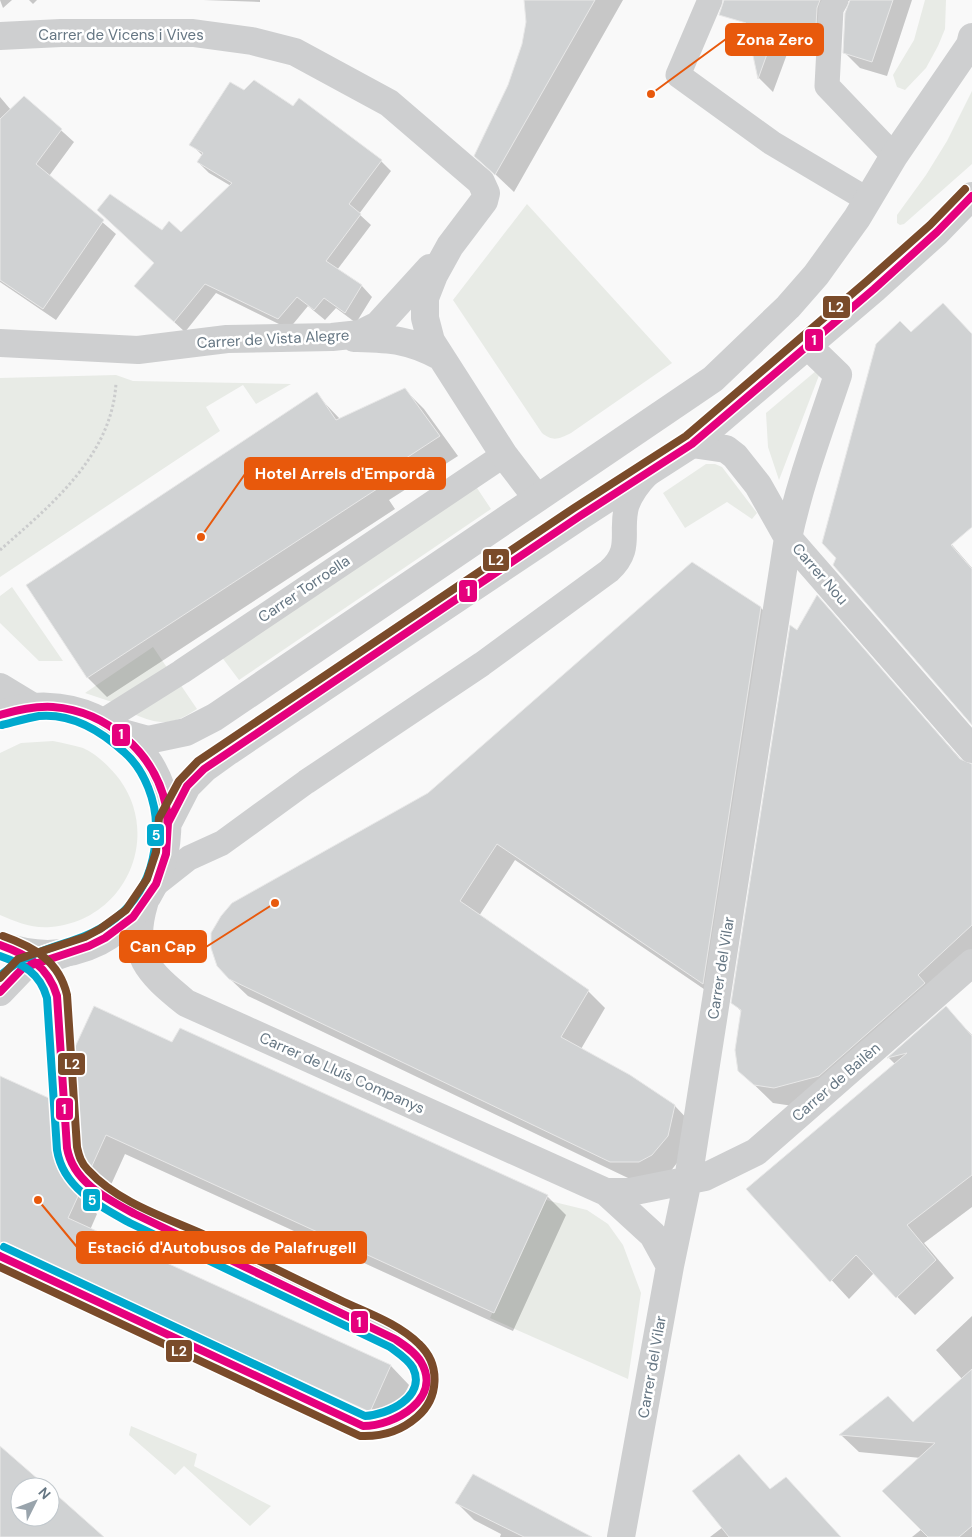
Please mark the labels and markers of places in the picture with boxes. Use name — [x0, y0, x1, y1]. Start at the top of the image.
callout: Zona Zero — [726, 24, 823, 55]
callout: Hotel Arrels d'Empordà — [245, 458, 445, 489]
callout: Can Cap — [120, 931, 206, 962]
callout: Estació d'Autobusos de Palafrugell — [77, 1232, 366, 1263]

